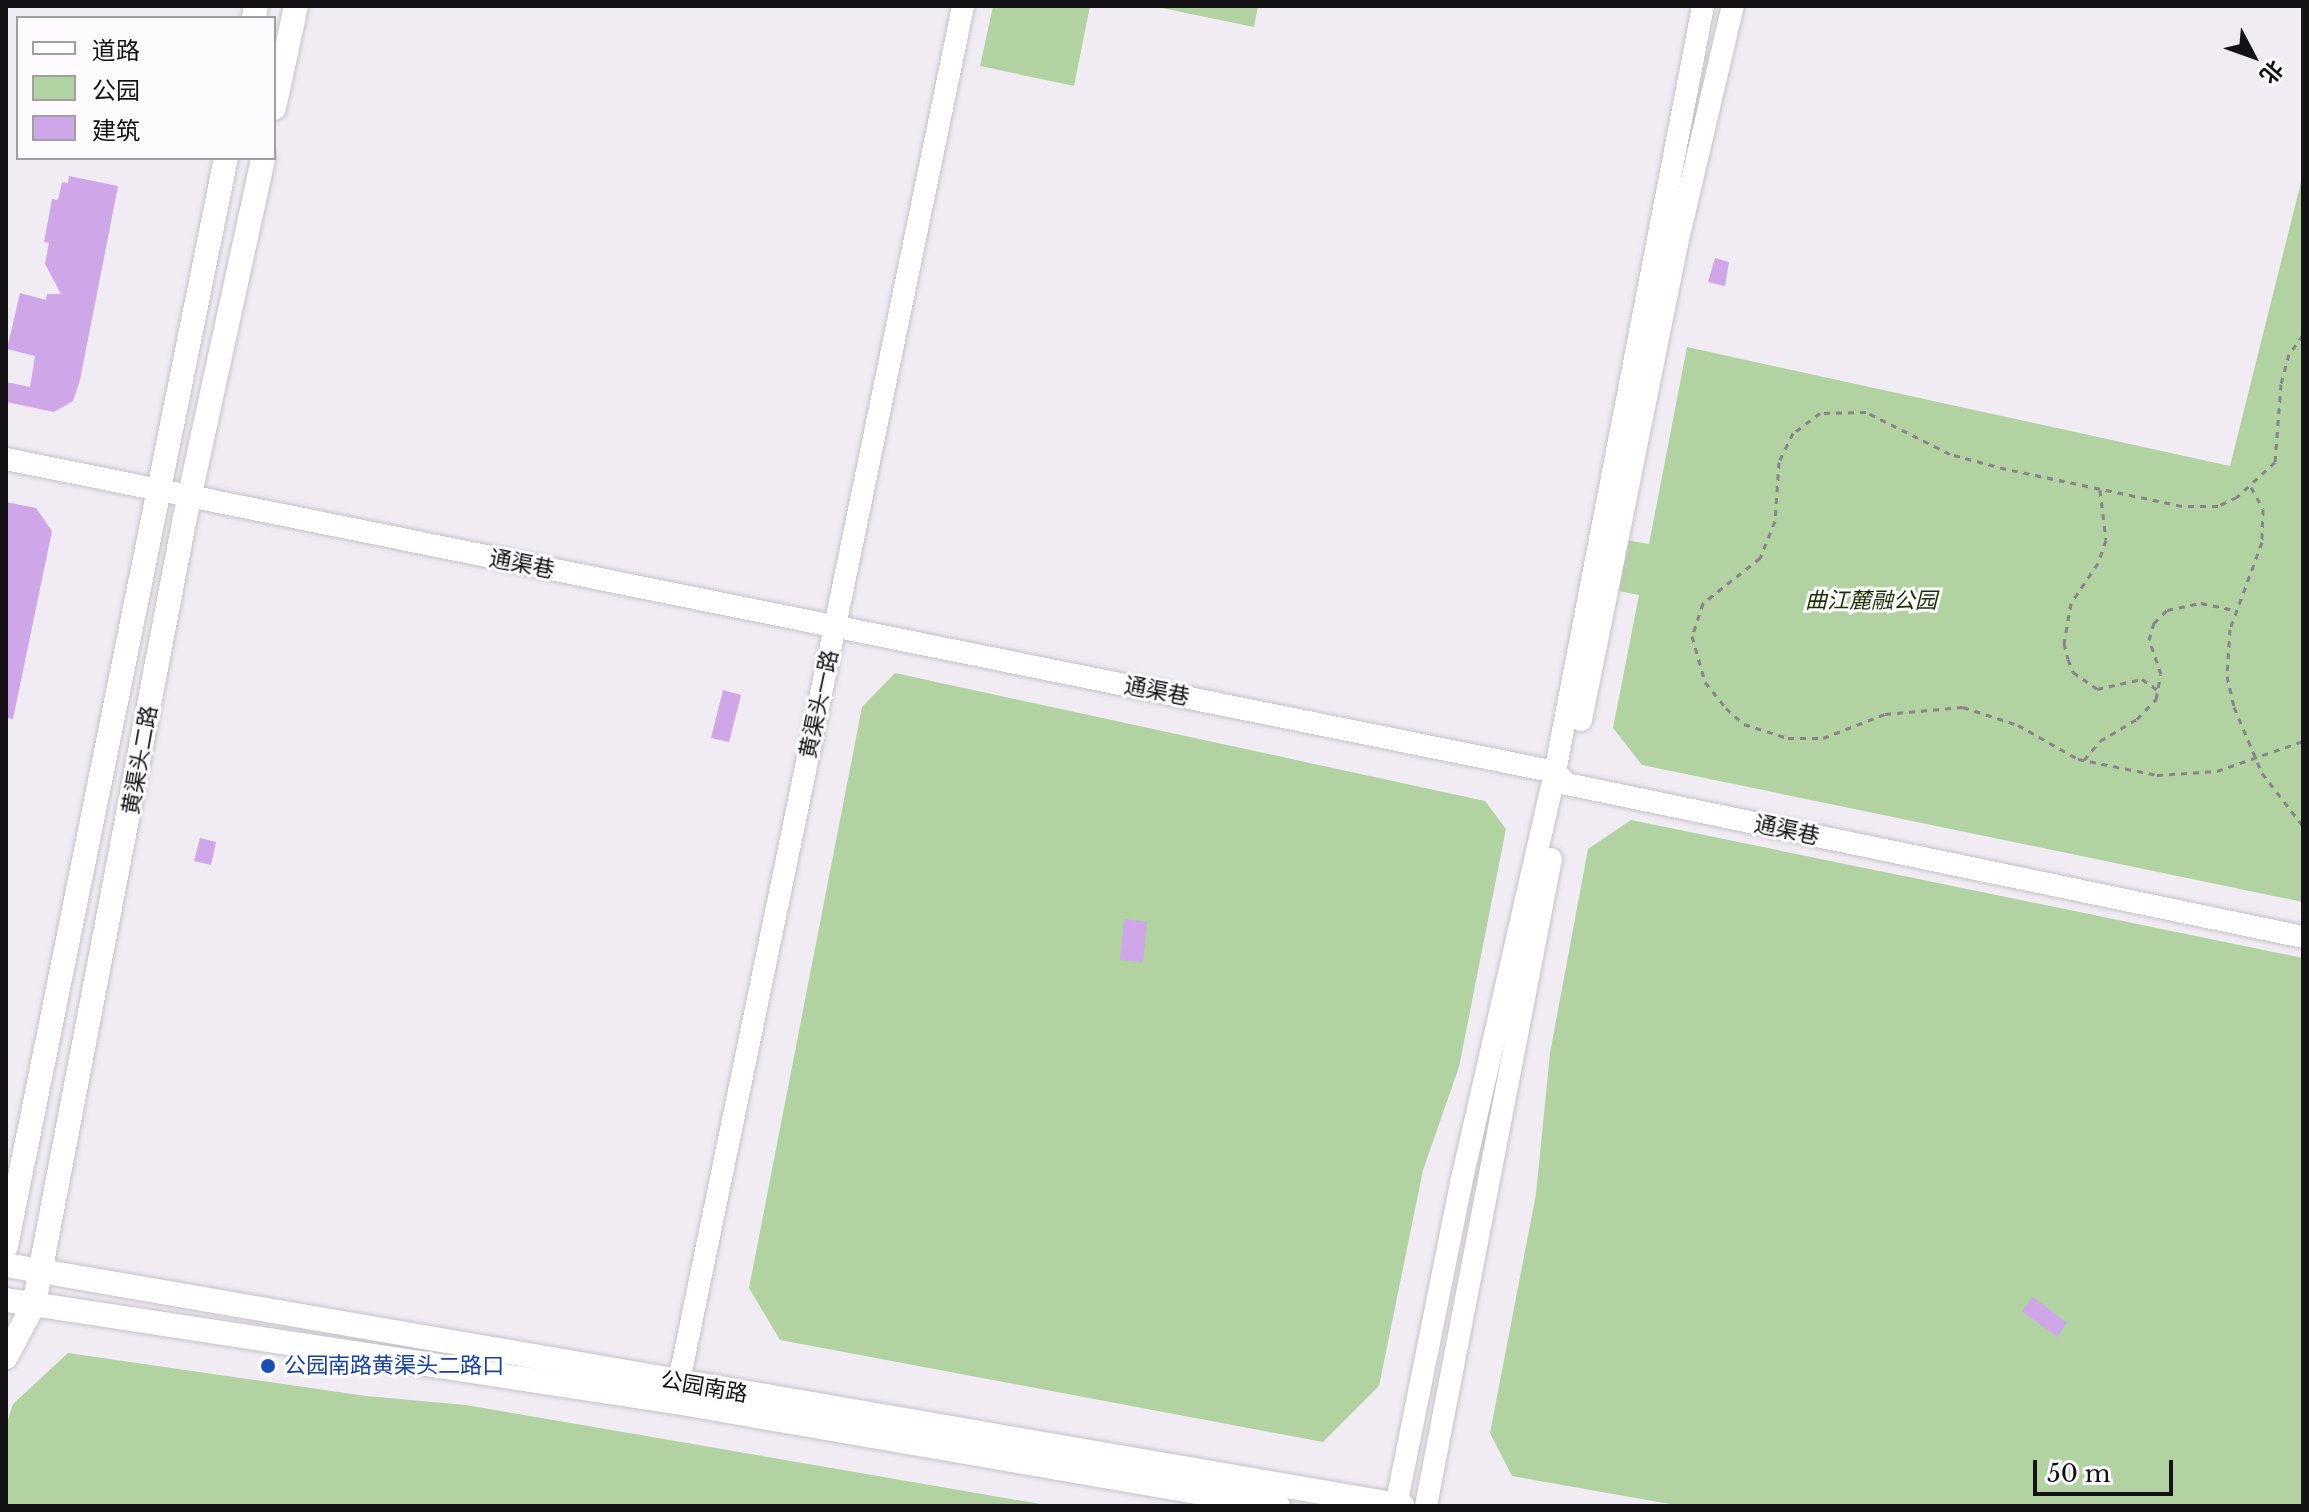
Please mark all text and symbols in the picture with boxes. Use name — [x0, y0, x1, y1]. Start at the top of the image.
legend — [16, 16, 276, 160]
north arrow — [2213, 16, 2293, 96]
text: 道路 — [92, 36, 140, 65]
text: 北 — [2254, 55, 2289, 89]
text: 公园 — [92, 76, 140, 105]
text: 建筑 — [92, 116, 140, 145]
street label: 通渠巷 — [487, 545, 557, 583]
park label: 曲江麓融公园 — [1805, 588, 1937, 614]
street label: 黄渠头一路 — [795, 647, 843, 761]
street label: 通渠巷 — [1122, 672, 1192, 710]
street label: 黄渠头二路 — [117, 704, 163, 816]
street label: 通渠巷 — [1752, 810, 1822, 850]
place label: 公园南路黄渠头二路口 — [284, 1353, 504, 1379]
marker: 公园南路黄渠头二路口 — [259, 1357, 277, 1375]
street label: 公园南路 — [658, 1366, 750, 1408]
scale bar — [2037, 1444, 2177, 1494]
text: 50 m — [2047, 1459, 2110, 1488]

